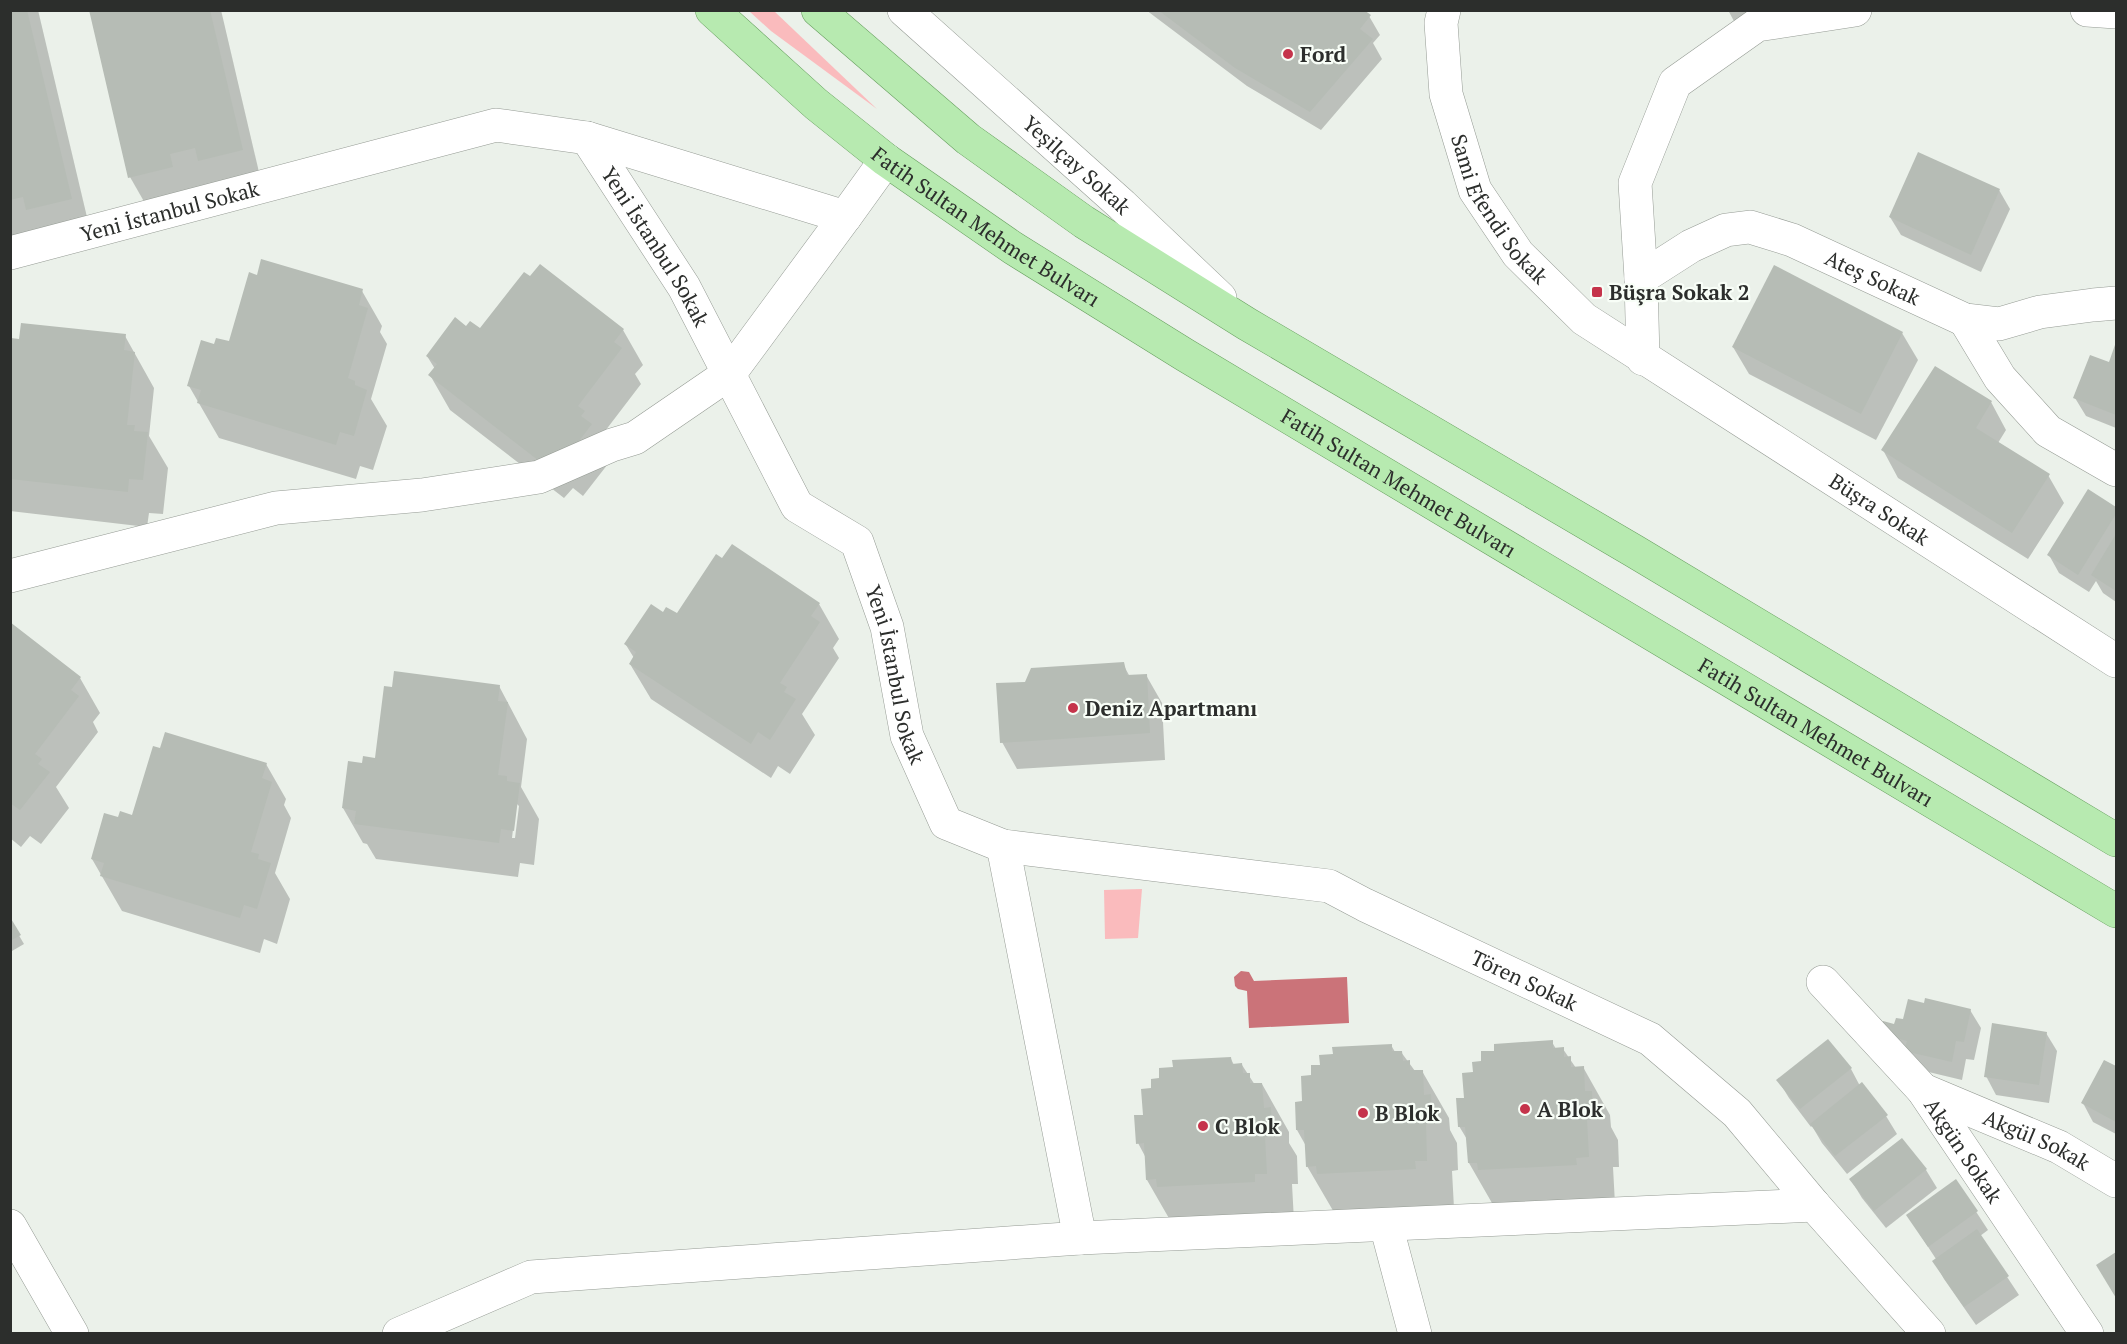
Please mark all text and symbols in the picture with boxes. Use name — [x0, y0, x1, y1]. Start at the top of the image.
place label: Ford — [1300, 40, 1347, 68]
marker: Ford — [1281, 47, 1295, 61]
street label: Yeşilçay Sokak — [1017, 109, 1137, 220]
street label: Sami Efendi Sokak — [1445, 131, 1554, 290]
street label: Fatih Sultan Mehmet Bulvarı — [866, 140, 1105, 313]
street label: Yeni İstanbul Sokak — [595, 161, 716, 331]
street label: Yeni İstanbul Sokak — [77, 174, 262, 248]
street label: Ateş Sokak — [1821, 243, 1925, 311]
place label: Büşra Sokak 2 — [1609, 278, 1750, 306]
marker: Büşra Sokak 2 — [1590, 285, 1604, 299]
street label: Fatih Sultan Mehmet Bulvarı — [1276, 402, 1522, 564]
street label: Büşra Sokak — [1824, 467, 1935, 552]
street label: Yeni İstanbul Sokak — [859, 581, 932, 768]
street label: Fatih Sultan Mehmet Bulvarı — [1693, 651, 1939, 813]
place label: Deniz Apartmanı — [1085, 694, 1257, 722]
marker: Deniz Apartmanı — [1066, 701, 1080, 715]
street label: Tören Sokak — [1467, 943, 1583, 1017]
street label: Akgün Sokak — [1918, 1092, 2009, 1209]
place label: A Blok — [1537, 1095, 1604, 1123]
place label: B Blok — [1375, 1099, 1440, 1127]
marker: A Blok — [1518, 1102, 1532, 1116]
street label: Akgül Sokak — [1979, 1103, 2095, 1176]
marker: B Blok — [1356, 1106, 1370, 1120]
place label: C Blok — [1215, 1112, 1280, 1140]
marker: C Blok — [1196, 1119, 1210, 1133]

